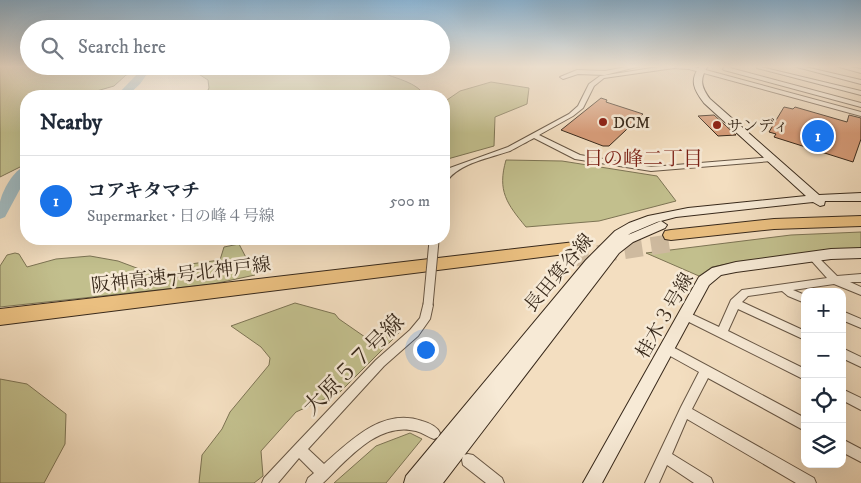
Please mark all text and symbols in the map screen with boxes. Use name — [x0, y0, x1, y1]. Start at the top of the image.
search box — [20, 20, 450, 75]
icon: search — [38, 34, 66, 62]
text: Search here — [78, 36, 166, 59]
text: Nearby — [40, 110, 102, 136]
place label: DCM — [613, 113, 650, 133]
marker: DCM — [597, 116, 609, 128]
place label: サンディ — [727, 116, 789, 136]
pin: 1 — [802, 117, 834, 155]
marker: サンディ — [711, 119, 723, 131]
district label: 日の峰二丁目 — [583, 147, 703, 172]
text: コアキタマチ — [87, 180, 200, 203]
text: 1 — [53, 191, 59, 211]
text: 500 m — [389, 191, 430, 211]
text: Supermarket · 日の峰４号線 — [87, 206, 275, 226]
street label: 長田箕谷線 — [520, 229, 598, 317]
street label: 阪神高速7号北神戸線 — [90, 253, 272, 298]
street label: 桂木３号線 — [632, 269, 699, 363]
map controls — [801, 288, 846, 468]
button: + — [801, 288, 846, 333]
street label: 大原５７号線 — [298, 309, 410, 421]
button: − — [801, 333, 846, 378]
your location — [413, 337, 439, 363]
button: locate — [801, 378, 846, 423]
button: layers — [801, 423, 846, 468]

